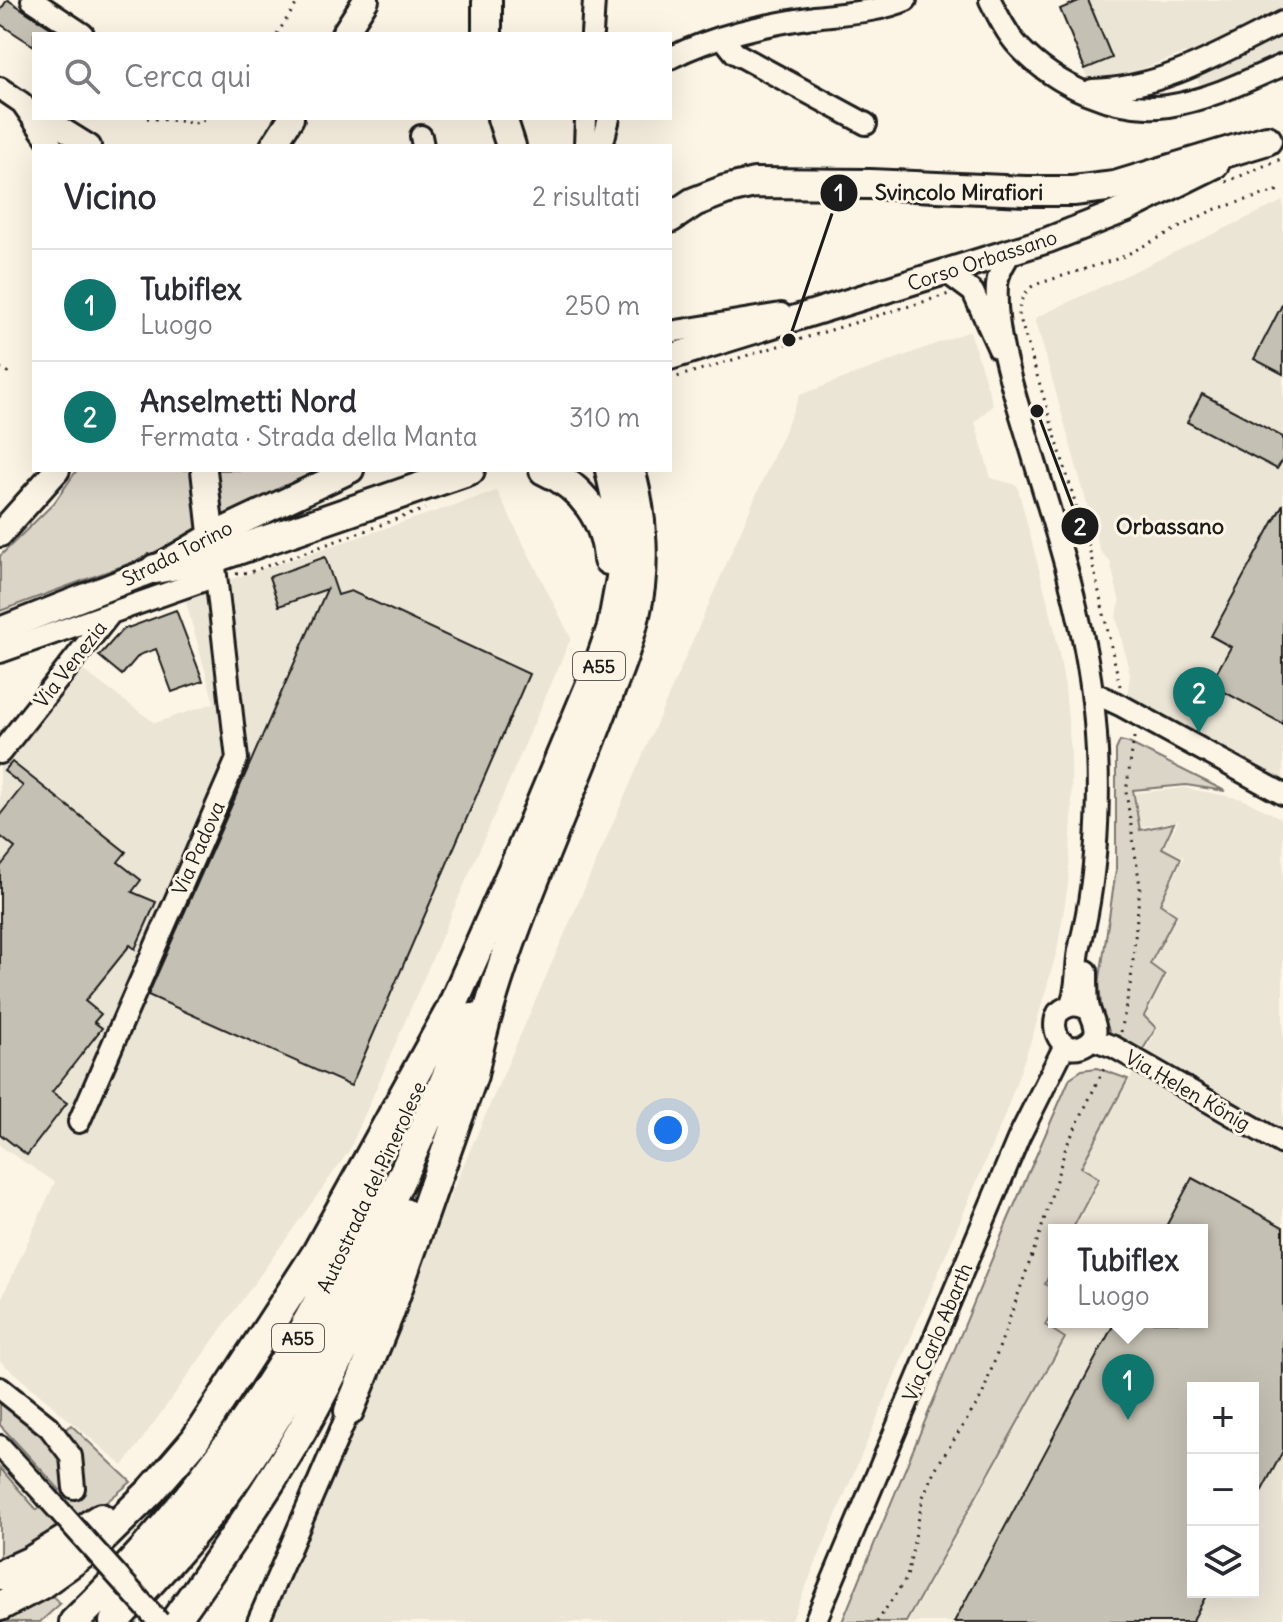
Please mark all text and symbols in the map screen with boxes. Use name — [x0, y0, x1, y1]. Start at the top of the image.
search box — [32, 32, 672, 120]
icon: search — [60, 54, 104, 98]
text: Cerca qui — [124, 57, 251, 95]
callout: Svincolo Mirafiori — [819, 170, 1059, 216]
text: Vicino — [64, 175, 157, 218]
text: 1 — [834, 177, 844, 207]
text: Svincolo Mirafiori — [875, 178, 1043, 206]
text: 2 risultati — [532, 180, 640, 213]
street label: Corso Orbassano — [904, 224, 1060, 296]
text: Tubiflex — [140, 270, 242, 308]
text: 1 — [85, 289, 95, 322]
text: 250 m — [565, 289, 640, 322]
text: Luogo — [140, 308, 213, 341]
text: Anselmetti Nord — [140, 382, 357, 420]
text: 2 — [83, 401, 97, 434]
text: 310 m — [569, 401, 640, 434]
text: Fermata · Strada della Manta — [140, 420, 478, 453]
callout: Orbassano — [1060, 503, 1240, 549]
text: 2 — [1073, 511, 1087, 541]
text: Orbassano — [1116, 512, 1224, 540]
street label: Strada Torino — [118, 514, 236, 592]
street label: Via Venezia — [28, 616, 112, 712]
road number: A55 — [573, 652, 625, 680]
pin: 2 — [1173, 667, 1225, 733]
street label: Via Padova — [166, 797, 230, 899]
street label: Via Helen König — [1121, 1044, 1255, 1136]
street label: Autostrada del Pinerolese — [311, 1077, 431, 1297]
your location — [648, 1110, 688, 1150]
popup — [1048, 1224, 1208, 1328]
text: Tubiflex — [1077, 1241, 1179, 1279]
street label: Via Carlo Abarth — [897, 1259, 977, 1405]
text: Luogo — [1077, 1279, 1150, 1312]
road number: A55 — [272, 1324, 324, 1352]
pin: 1 — [1102, 1354, 1154, 1420]
map controls — [1187, 1382, 1259, 1598]
button: + — [1187, 1382, 1259, 1454]
button: − — [1187, 1454, 1259, 1526]
button: layers — [1187, 1526, 1259, 1598]

